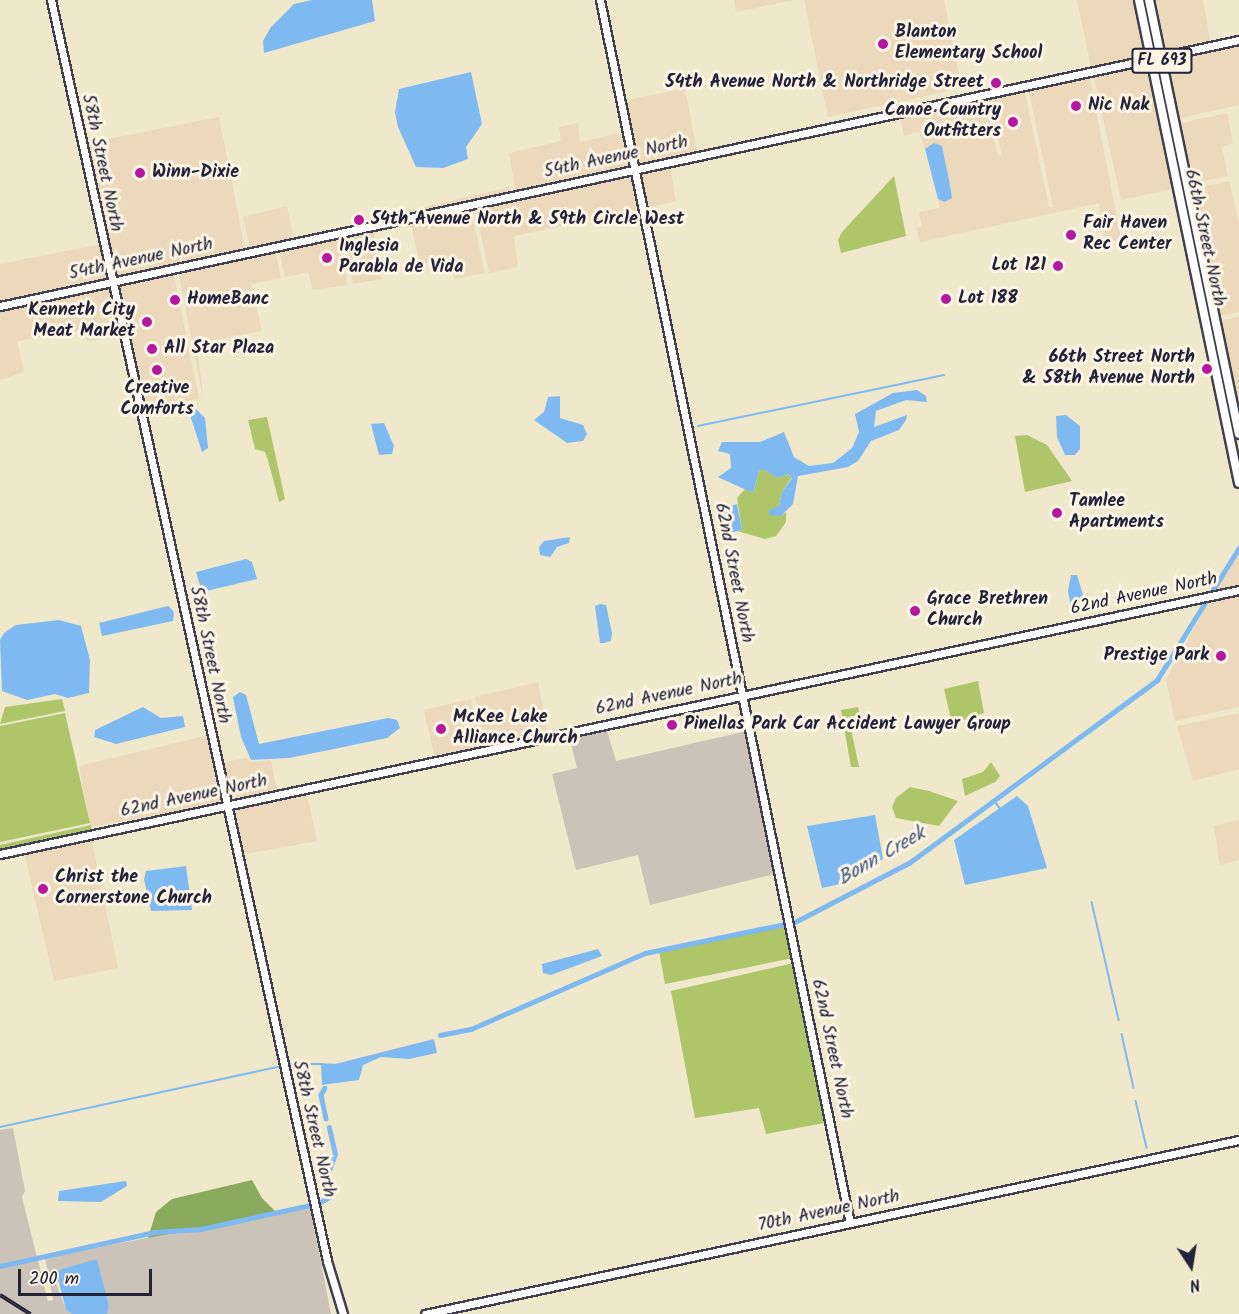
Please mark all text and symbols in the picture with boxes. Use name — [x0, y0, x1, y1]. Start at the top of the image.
place label: Blanton Elementary School — [895, 23, 1042, 66]
marker: Blanton Elementary School — [876, 37, 890, 51]
road number: FL 693 — [1130, 48, 1194, 74]
place label: 54th Avenue North & Northridge Street — [666, 72, 984, 94]
marker: 54th Avenue North & Northridge Street — [989, 76, 1003, 90]
street label: 58th Street North — [76, 92, 126, 234]
place label: Nic Nak — [1088, 95, 1149, 117]
marker: Nic Nak — [1069, 99, 1083, 113]
place label: Canoe Country Outfitters — [885, 101, 1001, 144]
marker: Canoe Country Outfitters — [1006, 115, 1020, 129]
street label: 54th Avenue North — [542, 132, 690, 184]
place label: Winn-Dixie — [152, 162, 239, 184]
marker: Winn-Dixie — [133, 166, 147, 180]
street label: 66th Street North — [1179, 167, 1229, 309]
place label: 54th Avenue North & 59th Circle West — [371, 209, 684, 231]
marker: 54th Avenue North & 59th Circle West — [352, 213, 366, 227]
place label: Fair Haven Rec Center — [1083, 214, 1172, 256]
marker: Fair Haven Rec Center — [1064, 228, 1078, 242]
street label: 54th Avenue North — [67, 234, 215, 286]
place label: Inglesia Parabla de Vida — [339, 237, 463, 280]
marker: Inglesia Parabla de Vida — [320, 251, 334, 265]
place label: Lot 121 — [992, 255, 1046, 277]
marker: Lot 121 — [1051, 259, 1065, 273]
place label: Lot 188 — [958, 288, 1018, 310]
place label: HomeBanc — [187, 289, 270, 311]
marker: Lot 188 — [939, 292, 953, 306]
marker: HomeBanc — [168, 293, 182, 307]
place label: Kenneth City Meat Market — [28, 301, 135, 344]
marker: Kenneth City Meat Market — [140, 315, 154, 329]
place label: All Star Plaza — [164, 338, 274, 360]
marker: All Star Plaza — [145, 342, 159, 356]
place label: 66th Street North & 58th Avenue North — [1023, 348, 1195, 391]
marker: 66th Street North & 58th Avenue North — [1200, 362, 1214, 376]
marker: Creative Comforts — [150, 363, 164, 377]
place label: Creative Comforts — [120, 379, 194, 422]
place label: Tamlee Apartments — [1069, 492, 1164, 534]
street label: 62nd Street North — [709, 501, 757, 645]
marker: Tamlee Apartments — [1050, 506, 1064, 520]
street label: 62nd Avenue North — [1069, 569, 1219, 621]
street label: 58th Street North — [184, 584, 234, 726]
place label: Grace Brethren Church — [927, 590, 1048, 632]
marker: Grace Brethren Church — [908, 604, 922, 618]
place label: Prestige Park — [1104, 645, 1209, 667]
marker: Prestige Park — [1214, 649, 1228, 663]
street label: 62nd Avenue North — [594, 669, 744, 721]
place label: McKee Lake Alliance Church — [453, 708, 578, 750]
place label: Pinellas Park Car Accident Lawyer Group — [684, 714, 1011, 736]
marker: Pinellas Park Car Accident Lawyer Group — [665, 718, 679, 732]
marker: McKee Lake Alliance Church — [434, 722, 448, 736]
street label: 62nd Avenue North — [119, 771, 269, 823]
water label: Bonn Creek — [834, 822, 930, 892]
place label: Christ the Cornerstone Church — [55, 868, 212, 910]
marker: Christ the Cornerstone Church — [36, 882, 50, 896]
street label: 62nd Street North — [806, 977, 856, 1121]
street label: 58th Street North — [287, 1058, 339, 1200]
street label: 70th Avenue North — [756, 1186, 902, 1238]
north arrow — [1161, 1236, 1221, 1296]
scale bar — [21, 1257, 154, 1295]
text: 200 m — [29, 1265, 79, 1294]
text: N — [1187, 1271, 1202, 1297]

